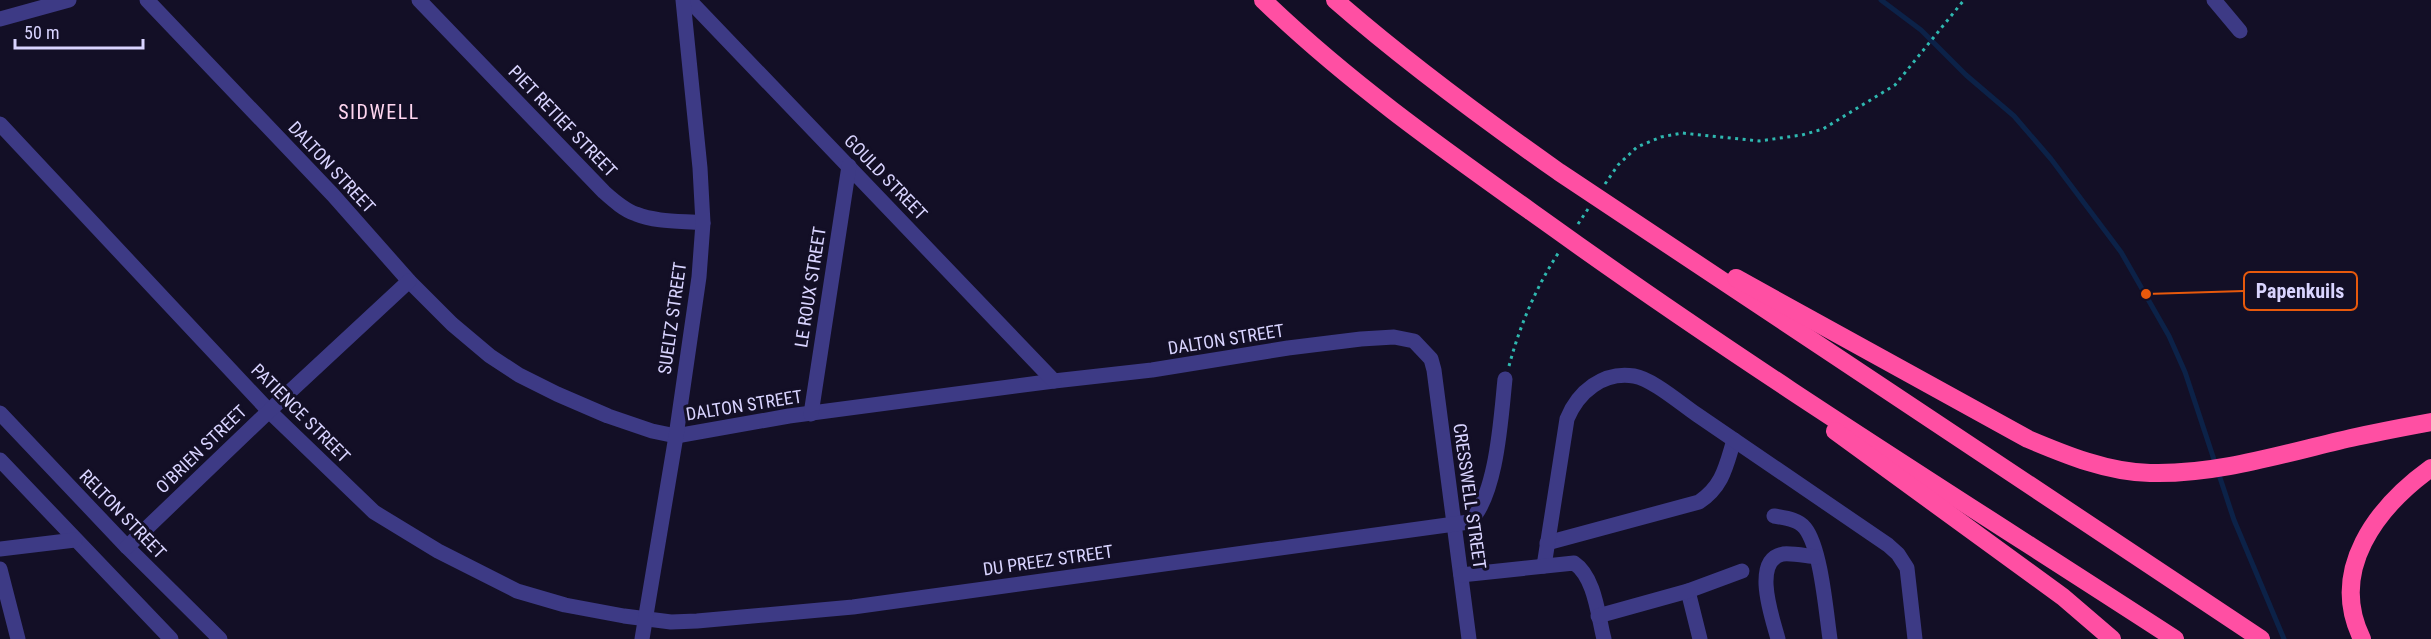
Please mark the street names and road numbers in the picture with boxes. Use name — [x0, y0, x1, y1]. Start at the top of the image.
street label: PIET RETIEF STREET — [504, 61, 622, 181]
street label: DALTON STREET — [284, 117, 380, 217]
street label: GOULD STREET — [840, 130, 932, 224]
street label: LE ROUX STREET — [790, 225, 830, 349]
street label: SUELTZ STREET — [654, 261, 690, 375]
street label: DALTON STREET — [1166, 319, 1286, 359]
street label: PATIENCE STREET — [247, 359, 355, 467]
street label: DALTON STREET — [684, 385, 804, 425]
street label: O'BRIEN STREET — [151, 401, 251, 497]
street label: CRESSWELL STREET — [1449, 422, 1491, 570]
street label: RELTON STREET — [75, 465, 171, 563]
street label: DU PREEZ STREET — [982, 540, 1114, 580]

